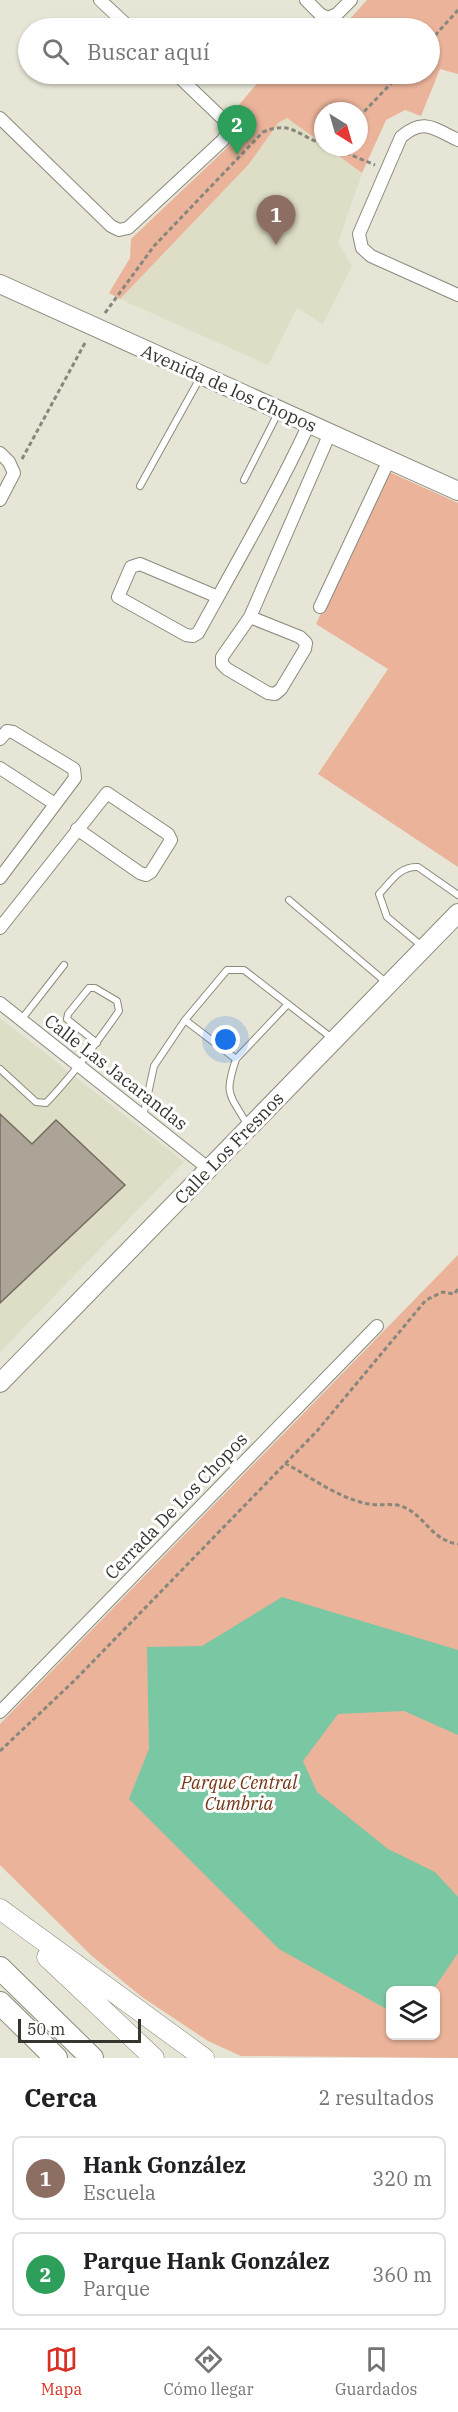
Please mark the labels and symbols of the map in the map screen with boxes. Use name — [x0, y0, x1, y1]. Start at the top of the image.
north arrow — [314, 102, 368, 156]
pin: 2 — [218, 106, 256, 155]
pin: 1 — [256, 196, 296, 245]
street label: Avenida de los Chopos — [138, 339, 320, 437]
street label: Calle Las Jacarandas — [40, 1009, 192, 1135]
your location — [211, 1025, 240, 1054]
street label: Calle Los Fresnos — [170, 1087, 288, 1209]
street label: Cerrada De Los Chopos — [100, 1428, 252, 1584]
park label: Parque Central Cumbria — [180, 1771, 298, 1815]
scale bar — [18, 2016, 141, 2044]

